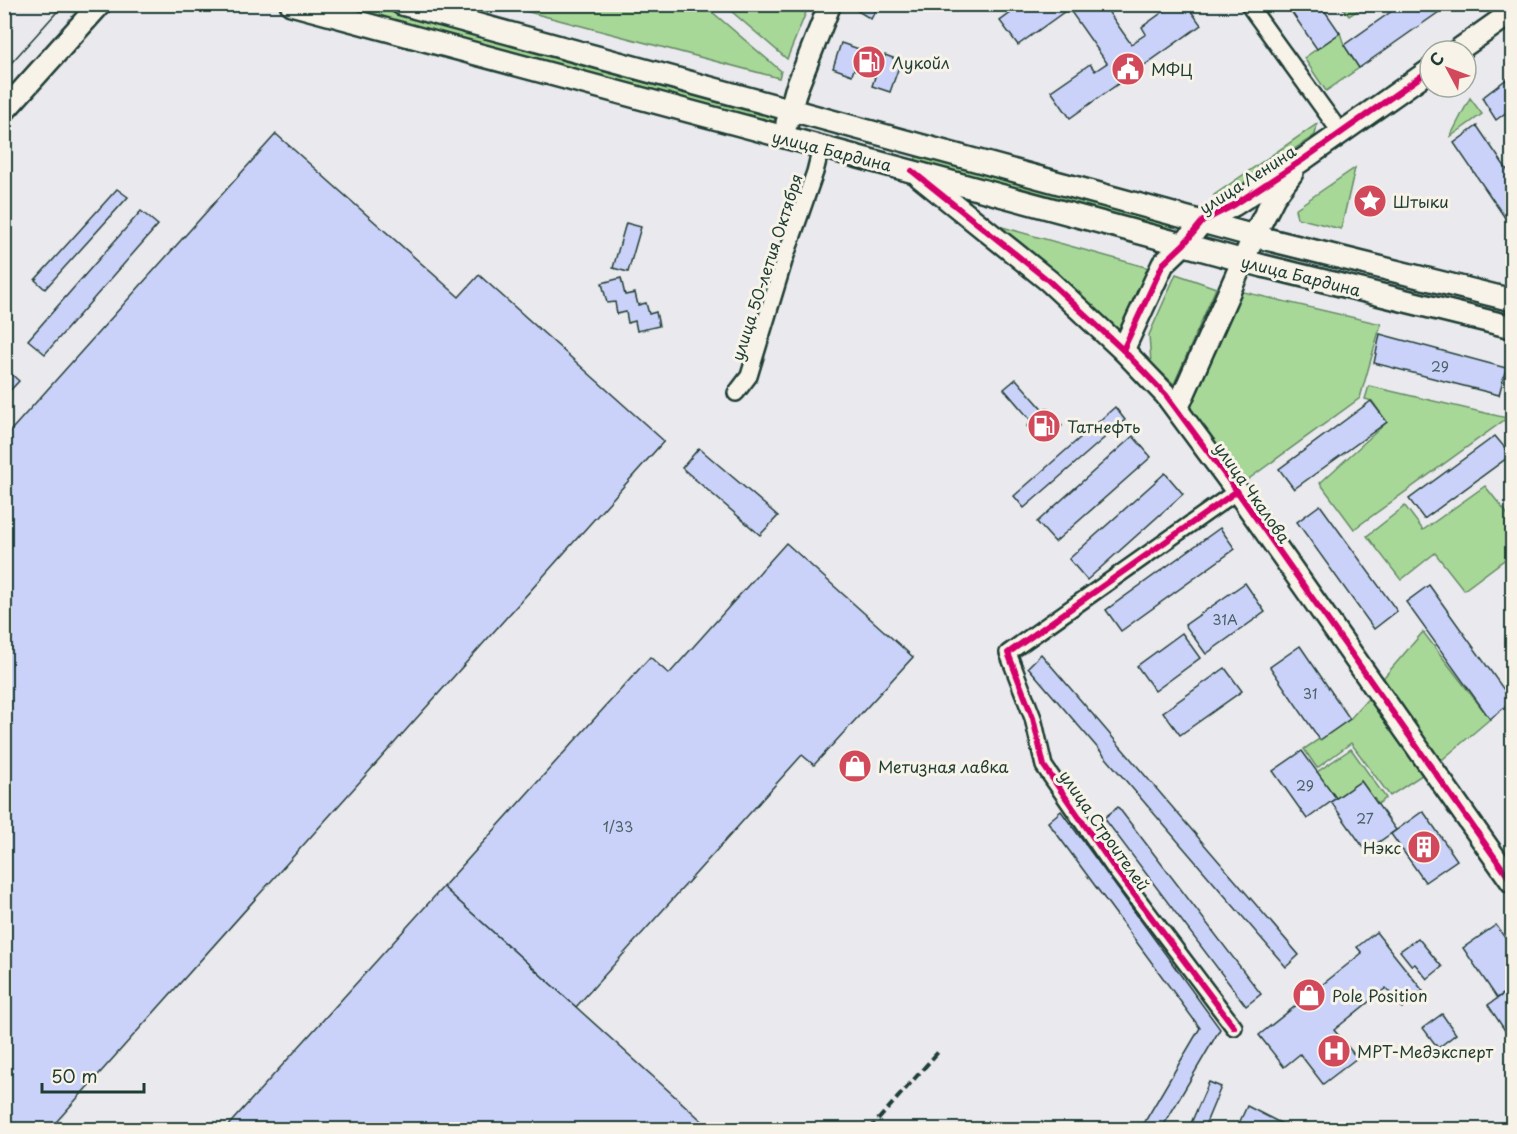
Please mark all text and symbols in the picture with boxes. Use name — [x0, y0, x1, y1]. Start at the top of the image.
north arrow — [1418, 39, 1478, 99]
fuel station icon: Лукойл — [851, 44, 887, 80]
text: С — [1423, 46, 1449, 71]
place label: Лукойл — [892, 50, 950, 74]
public building icon: МФЦ — [1110, 51, 1146, 87]
place label: МФЦ — [1151, 57, 1193, 81]
street label: улица Бардина — [770, 124, 894, 176]
street label: улица Ленина — [1194, 139, 1300, 219]
street label: улица 50-летия Октября — [724, 170, 808, 364]
place icon: Штыки — [1352, 183, 1388, 219]
place label: Штыки — [1393, 189, 1449, 213]
street label: улица Бардина — [1239, 249, 1363, 301]
house number: 29 — [1431, 356, 1449, 377]
fuel station icon: Татнефть — [1026, 408, 1062, 444]
place label: Татнефть — [1067, 414, 1141, 438]
street label: улица Чкалова — [1209, 436, 1297, 548]
house number: 31А — [1212, 609, 1238, 630]
house number: 31 — [1303, 683, 1317, 704]
shop icon: Метизная лавка — [837, 748, 873, 784]
place label: Метизная лавка — [878, 754, 1008, 778]
street label: улица Строителей — [1054, 765, 1156, 895]
house number: 29 — [1296, 775, 1314, 796]
house number: 27 — [1356, 808, 1374, 829]
house number: 1/33 — [603, 816, 633, 837]
building icon: Нэкс — [1406, 829, 1442, 865]
place label: Нэкс — [1363, 835, 1401, 859]
shop icon: Pole Position — [1291, 977, 1327, 1013]
place label: Pole Position — [1332, 983, 1428, 1007]
hospital icon: МРТ-Медэксперт — [1316, 1033, 1352, 1069]
place label: МРТ-Медэксперт — [1357, 1039, 1494, 1063]
scale bar — [42, 1056, 144, 1094]
text: 50 m — [51, 1062, 98, 1089]

